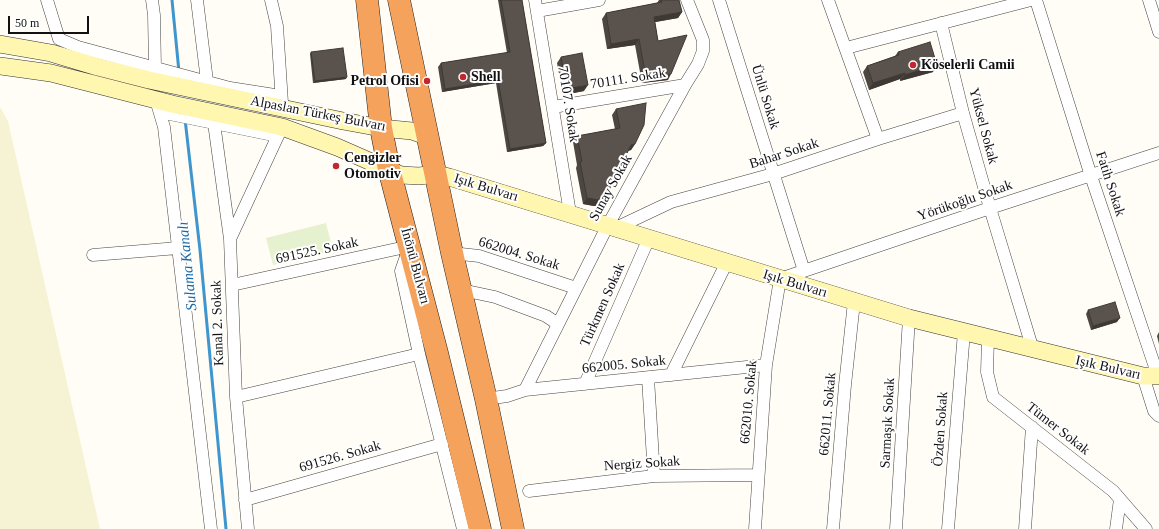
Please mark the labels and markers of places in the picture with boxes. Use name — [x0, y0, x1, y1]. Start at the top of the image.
place label: Köselerli Camii — [921, 57, 1015, 73]
marker: Köselerli Camii — [908, 60, 918, 70]
place label: Shell — [471, 69, 501, 85]
marker: Shell — [458, 72, 468, 82]
place label: Petrol Ofisi — [350, 73, 419, 89]
marker: Petrol Ofisi — [422, 76, 432, 86]
place label: Cengizler Otomotiv — [344, 150, 402, 182]
marker: Cengizler Otomotiv — [331, 161, 341, 171]

